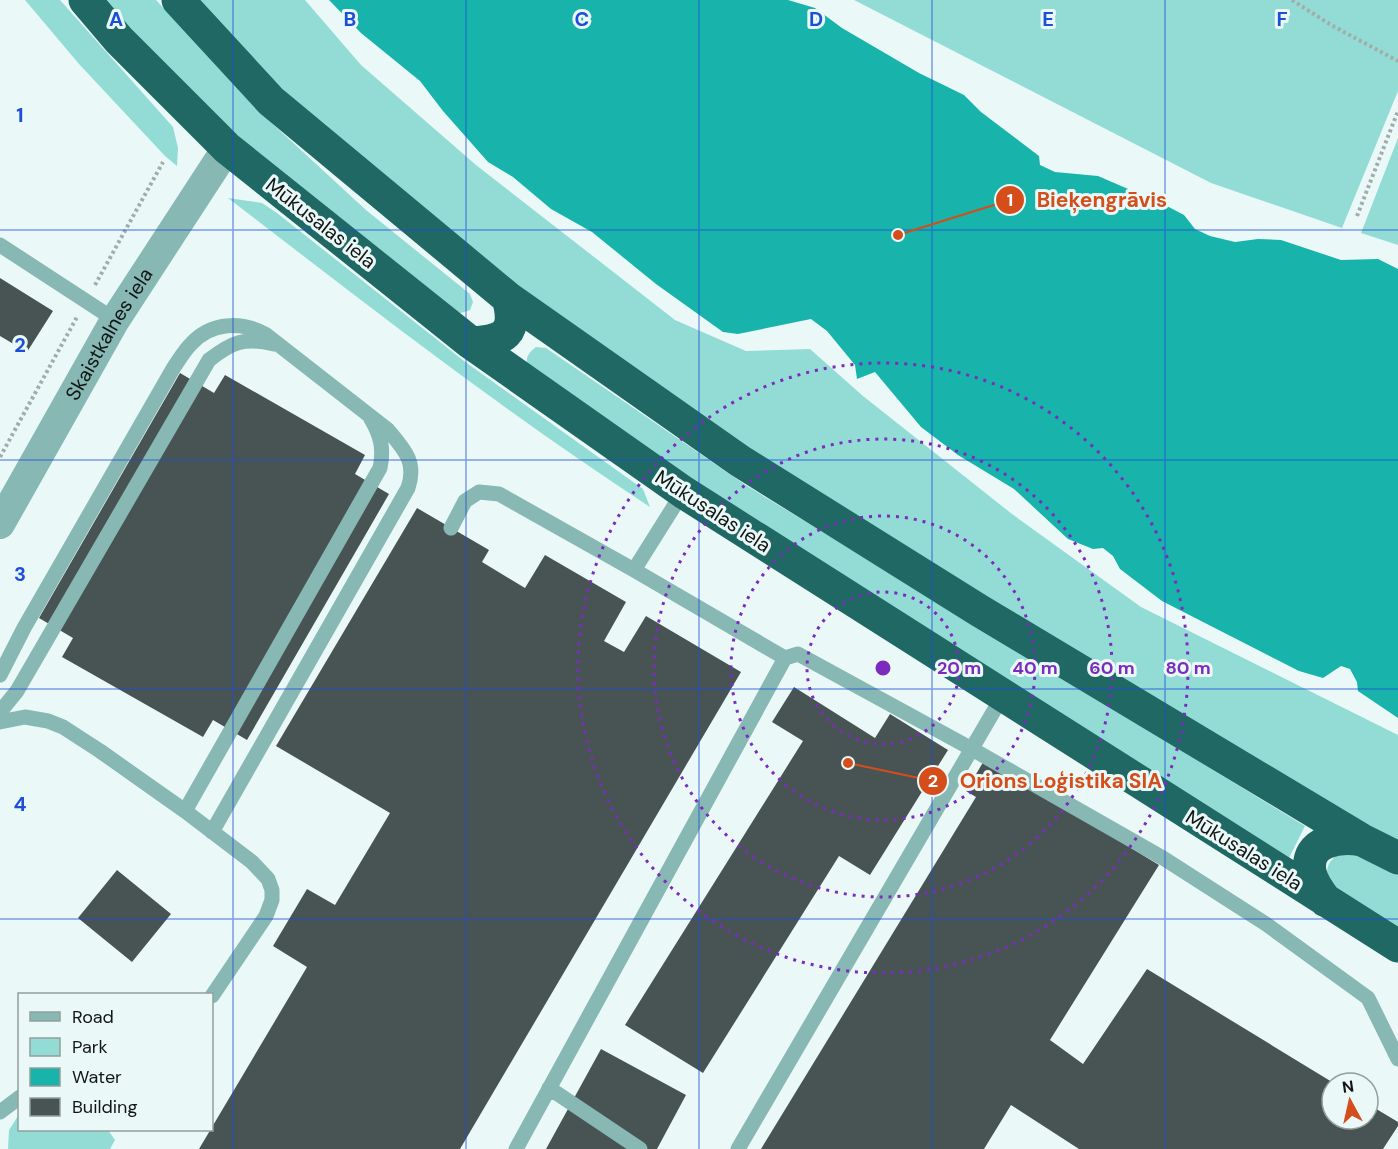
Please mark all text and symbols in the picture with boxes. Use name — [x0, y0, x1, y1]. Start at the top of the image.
text: A — [109, 6, 123, 32]
text: B — [344, 6, 356, 32]
text: C — [575, 6, 589, 32]
text: D — [809, 6, 823, 32]
text: E — [1042, 6, 1054, 32]
text: F — [1276, 6, 1288, 32]
text: 1 — [16, 102, 24, 128]
street label: Mūkusalas iela — [261, 172, 381, 274]
callout: Bieķengrāvis — [995, 180, 1179, 219]
text: Bieķengrāvis — [1037, 186, 1167, 214]
text: 1 — [1007, 188, 1013, 212]
street label: Skaistkalnes iela — [59, 263, 159, 405]
text: 2 — [14, 332, 26, 358]
street label: Mūkusalas iela — [650, 464, 776, 558]
text: 3 — [14, 561, 26, 587]
text: 20 m — [937, 656, 981, 680]
text: 40 m — [1012, 656, 1058, 680]
text: 60 m — [1089, 656, 1135, 680]
text: 80 m — [1165, 656, 1211, 680]
centre of rings — [873, 658, 893, 678]
callout: Orions Loģistika SIA — [918, 762, 1174, 801]
text: Orions Loģistika SIA — [960, 767, 1162, 795]
text: 2 — [928, 769, 938, 793]
text: 4 — [14, 791, 27, 817]
street label: Mūkusalas iela — [1181, 804, 1307, 896]
legend — [18, 993, 213, 1131]
text: Road — [72, 1005, 114, 1029]
text: Park — [72, 1035, 108, 1059]
text: Water — [72, 1065, 122, 1089]
north arrow — [1320, 1071, 1380, 1131]
text: N — [1341, 1075, 1355, 1098]
text: Building — [72, 1095, 137, 1119]

